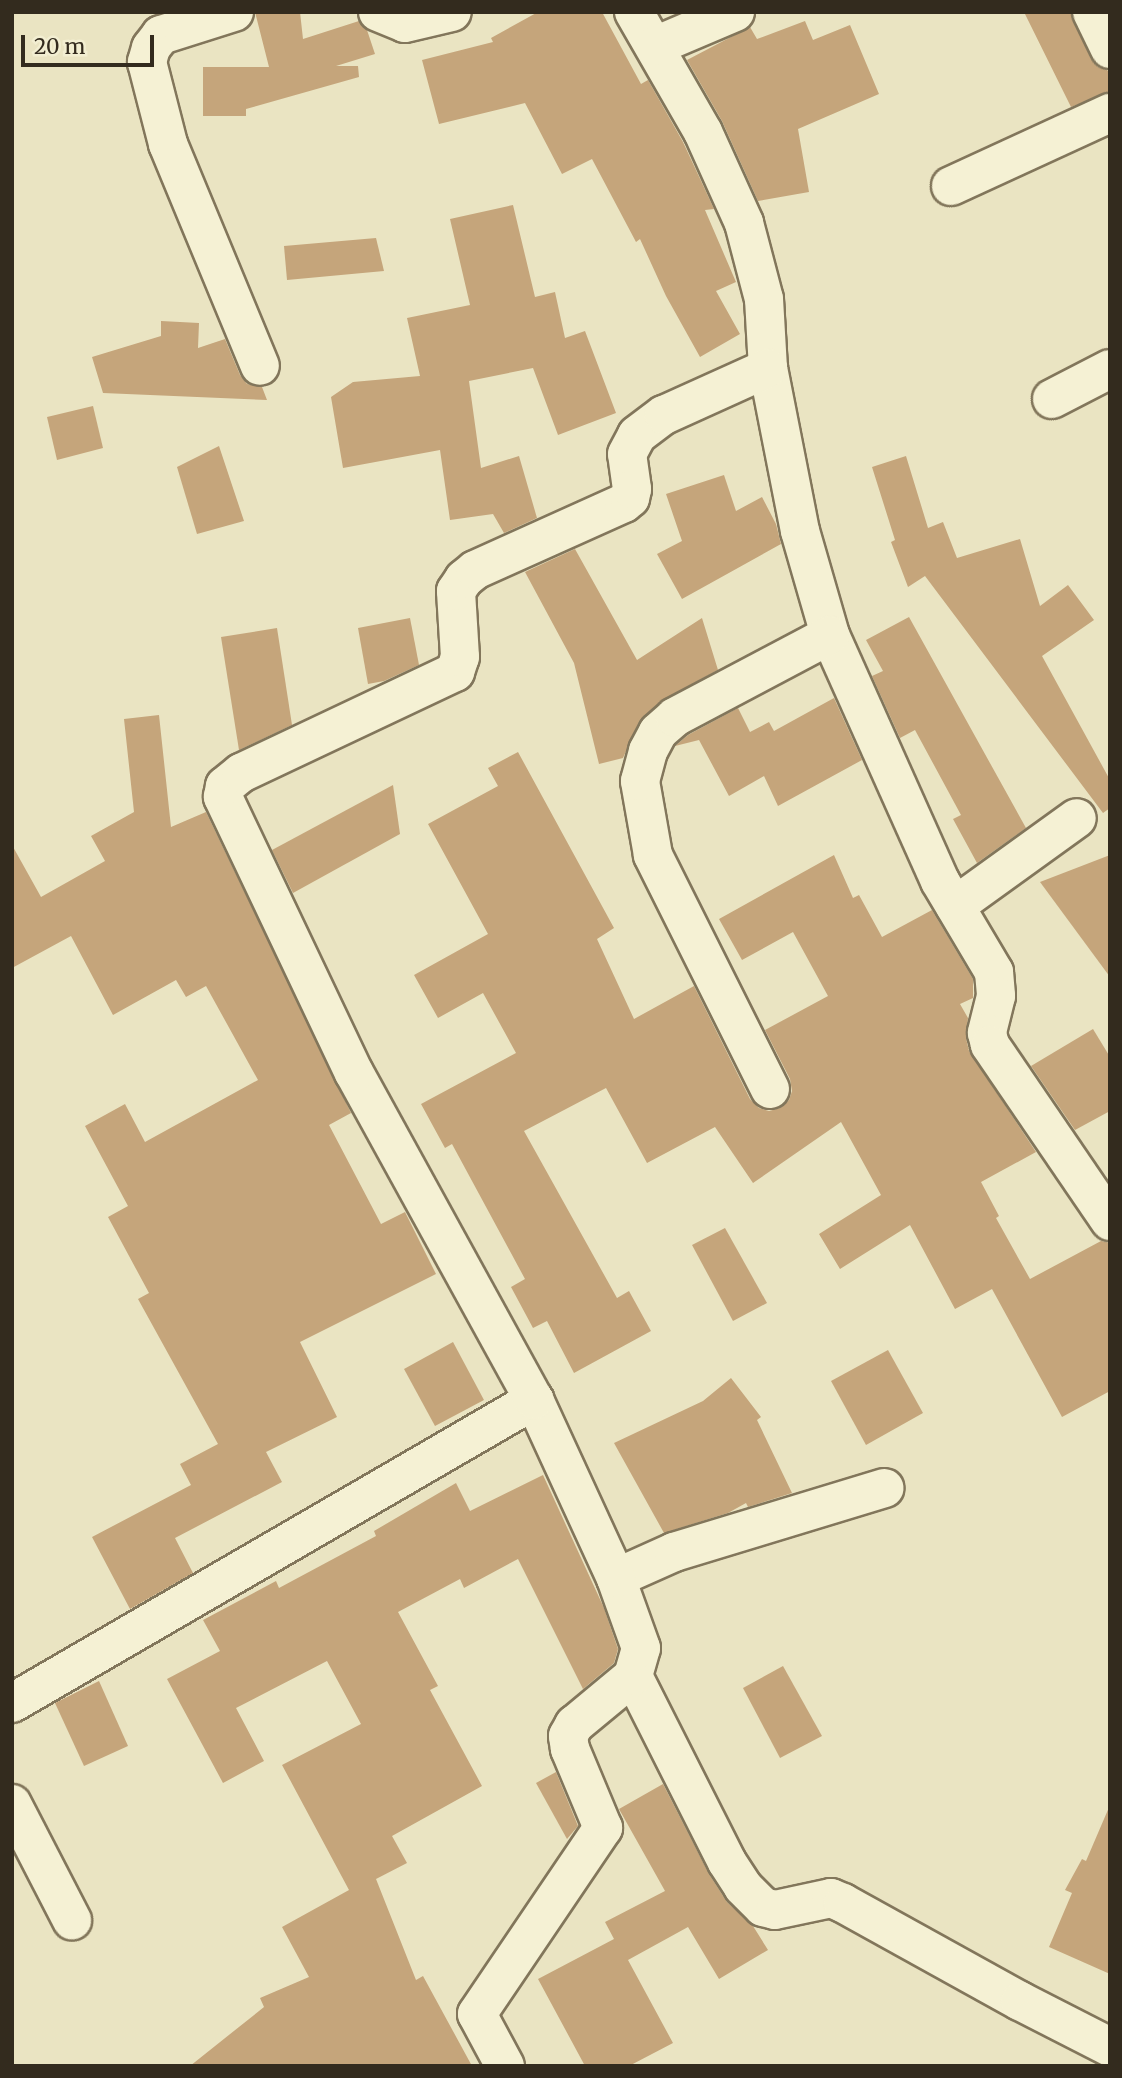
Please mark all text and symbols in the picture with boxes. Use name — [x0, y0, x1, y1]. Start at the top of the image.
scale bar — [24, 21, 158, 65]
text: 20 m — [34, 33, 85, 60]

